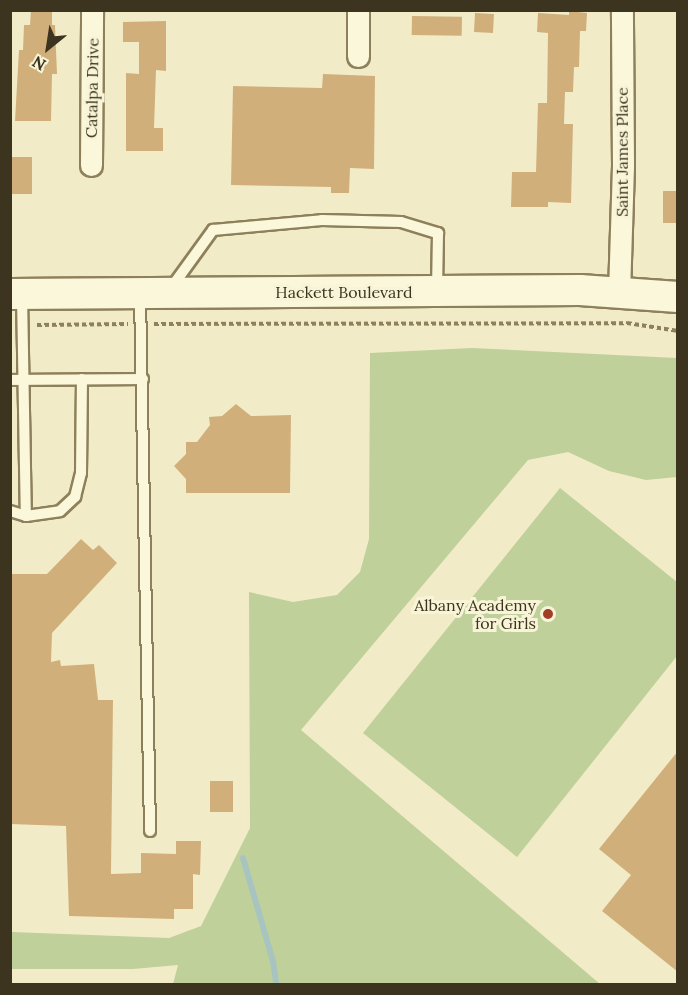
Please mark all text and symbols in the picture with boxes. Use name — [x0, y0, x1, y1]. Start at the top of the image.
north arrow — [18, 18, 78, 78]
street label: Catalpa Drive — [82, 38, 102, 138]
text: N — [29, 52, 49, 75]
street label: Saint James Place — [612, 87, 632, 217]
street label: Hackett Boulevard — [275, 282, 413, 302]
place label: Albany Academy for Girls — [414, 595, 536, 633]
marker: Albany Academy for Girls — [541, 607, 555, 621]

